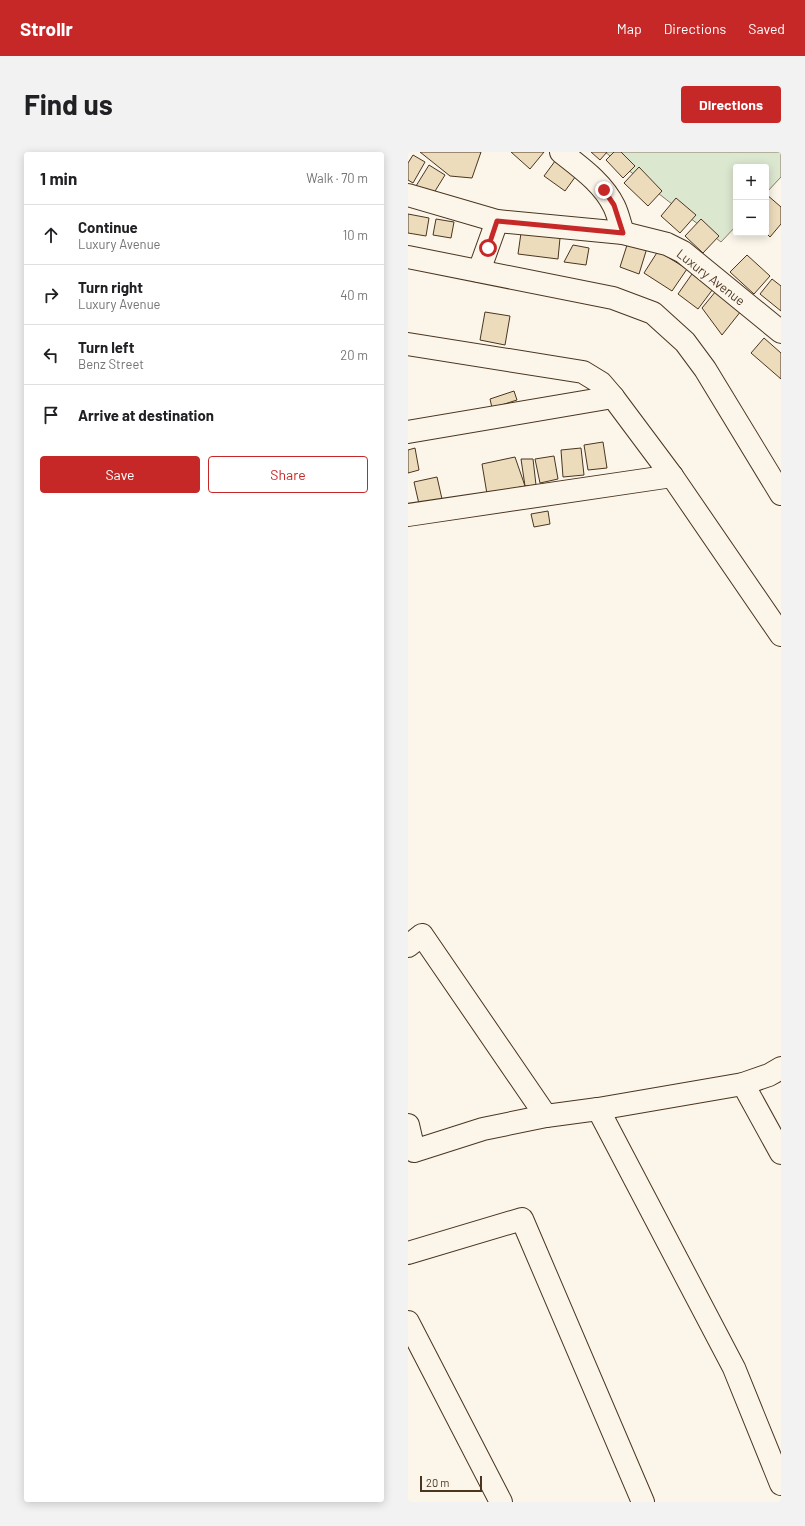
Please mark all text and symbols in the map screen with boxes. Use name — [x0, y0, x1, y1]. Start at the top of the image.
text: Strollr — [20, 17, 73, 40]
text: Map — [617, 20, 642, 37]
text: Directions — [664, 20, 726, 37]
text: Saved — [748, 20, 785, 37]
button: Directions — [681, 86, 781, 123]
text: Find us — [24, 87, 113, 121]
map controls — [733, 164, 769, 236]
button: + — [733, 164, 769, 200]
text: 1 min — [40, 168, 77, 188]
text: Walk · 70 m — [306, 170, 368, 186]
route end — [595, 181, 613, 199]
button: − — [733, 200, 769, 236]
text: Continue — [78, 218, 138, 236]
icon: ahead — [40, 224, 62, 246]
text: 10 m — [343, 227, 368, 243]
text: Luxury Avenue — [78, 236, 161, 252]
route start — [479, 239, 497, 257]
street label: Luxury Avenue — [674, 245, 748, 309]
text: Turn right — [78, 278, 143, 296]
icon: right — [40, 284, 62, 306]
text: 40 m — [340, 287, 368, 303]
text: Luxury Avenue — [78, 296, 161, 312]
text: Turn left — [78, 338, 134, 356]
icon: left — [40, 344, 62, 366]
text: 20 m — [340, 347, 368, 363]
text: Benz Street — [78, 356, 144, 372]
icon: arrive — [40, 404, 62, 426]
text: Arrive at destination — [78, 406, 214, 424]
button: Save — [40, 456, 200, 493]
button: Share — [208, 456, 368, 493]
scale bar — [420, 1474, 482, 1493]
text: 20 m — [426, 1476, 449, 1489]

